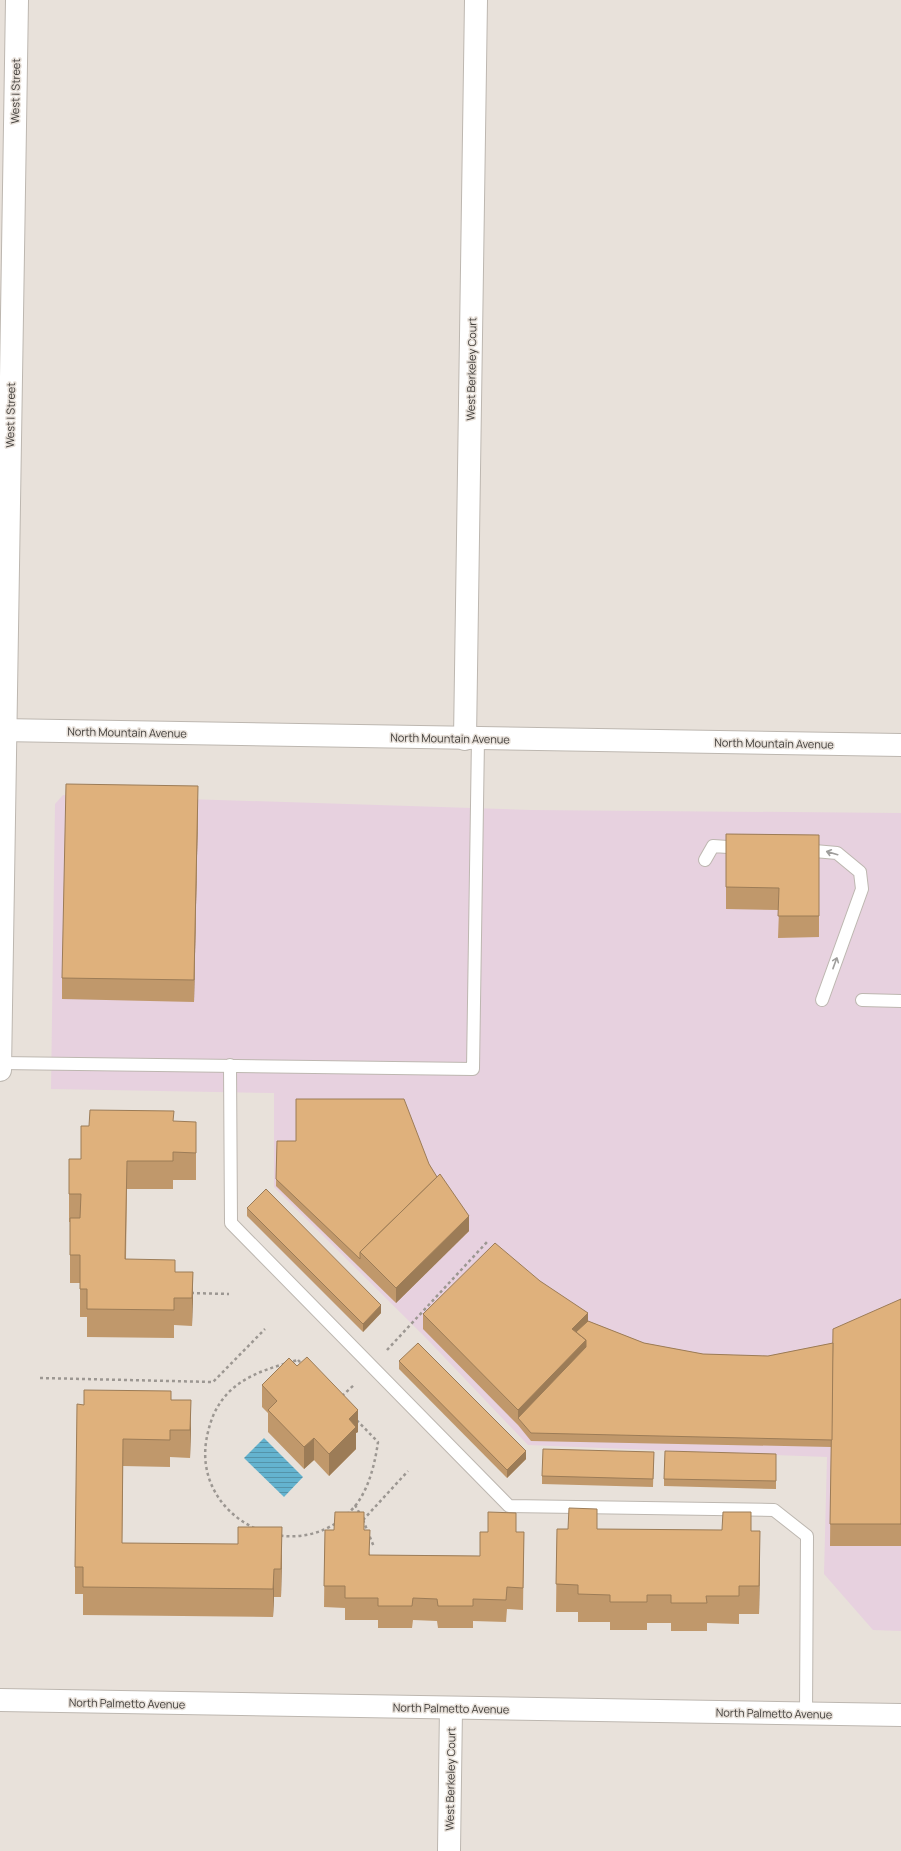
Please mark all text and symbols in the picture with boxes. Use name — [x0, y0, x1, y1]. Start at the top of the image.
street label: West I Street — [7, 58, 23, 124]
street label: West Berkeley Court — [463, 317, 479, 421]
street label: West I Street — [2, 382, 18, 448]
street label: North Mountain Avenue — [67, 723, 187, 741]
street label: North Mountain Avenue — [390, 729, 510, 747]
street label: North Mountain Avenue — [714, 734, 834, 752]
one-way arrow — [826, 849, 839, 856]
one-way arrow — [832, 957, 840, 969]
street label: North Palmetto Avenue — [69, 1694, 186, 1712]
street label: North Palmetto Avenue — [393, 1699, 510, 1717]
street label: North Palmetto Avenue — [716, 1704, 833, 1722]
street label: West Berkeley Court — [442, 1727, 458, 1831]

